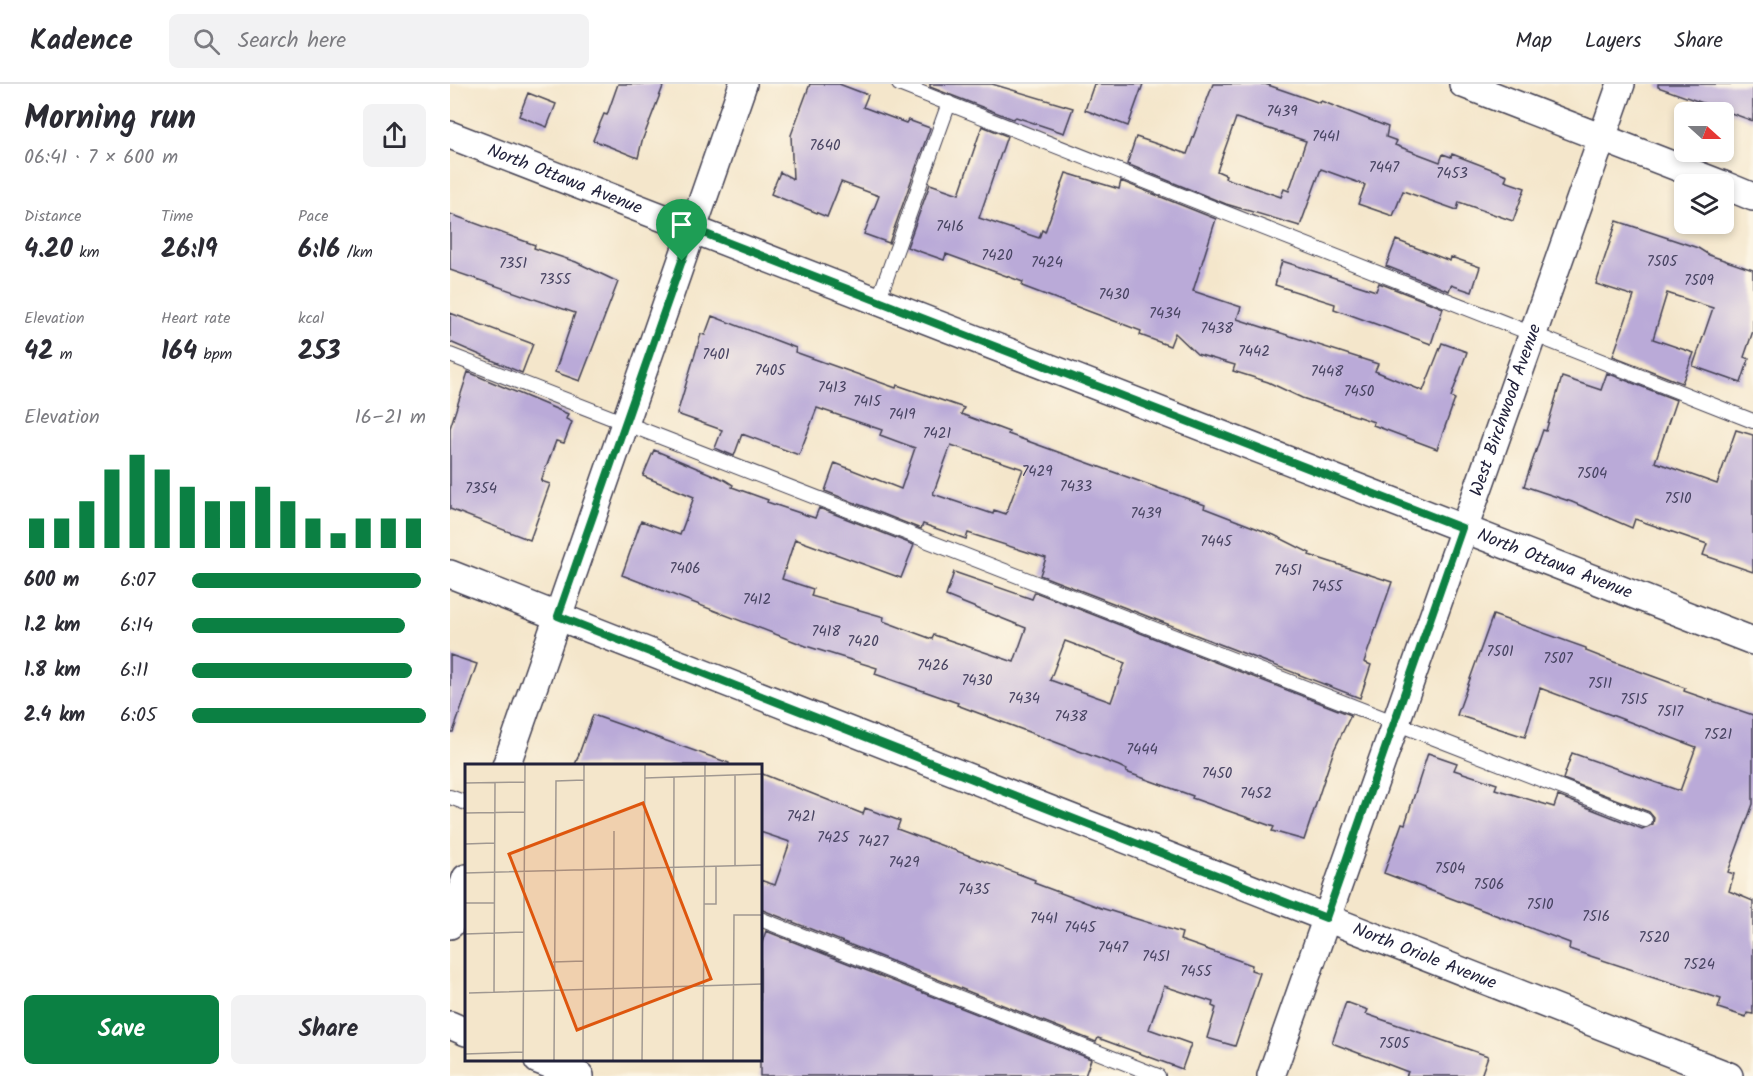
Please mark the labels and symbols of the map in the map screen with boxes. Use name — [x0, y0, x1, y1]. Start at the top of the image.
house number: 7439 — [1266, 100, 1298, 124]
north arrow — [1674, 102, 1734, 162]
house number: 7441 — [1312, 125, 1340, 149]
house number: 7640 — [809, 134, 841, 158]
street label: North Ottawa Avenue — [483, 136, 647, 223]
house number: 7447 — [1369, 156, 1400, 180]
house number: 7453 — [1436, 162, 1468, 186]
pin — [656, 199, 707, 261]
house number: 7416 — [936, 215, 964, 239]
house number: 7420 — [981, 244, 1013, 268]
house number: 7505 — [1647, 250, 1678, 274]
house number: 7424 — [1031, 251, 1063, 275]
house number: 7351 — [499, 252, 527, 276]
house number: 7355 — [539, 268, 572, 292]
house number: 7509 — [1684, 269, 1715, 293]
house number: 7430 — [1098, 283, 1130, 307]
house number: 7434 — [1149, 302, 1181, 326]
house number: 7438 — [1201, 317, 1234, 341]
street label: West Birchwood Avenue — [1462, 320, 1550, 500]
house number: 7442 — [1238, 340, 1270, 364]
house number: 7401 — [702, 343, 730, 367]
house number: 7405 — [755, 359, 786, 383]
house number: 7448 — [1311, 360, 1344, 384]
house number: 7413 — [818, 376, 847, 400]
house number: 7450 — [1344, 380, 1375, 404]
house number: 7415 — [853, 390, 882, 414]
house number: 7419 — [888, 403, 916, 427]
house number: 7421 — [923, 422, 952, 446]
house number: 7429 — [1021, 460, 1053, 484]
house number: 7504 — [1577, 462, 1607, 486]
house number: 7433 — [1060, 475, 1093, 499]
house number: 7354 — [465, 477, 497, 501]
house number: 7510 — [1664, 487, 1692, 511]
house number: 7439 — [1130, 502, 1162, 526]
street label: North Ottawa Avenue — [1473, 521, 1637, 607]
house number: 7445 — [1200, 530, 1233, 554]
house number: 7406 — [669, 557, 701, 581]
house number: 7451 — [1274, 559, 1302, 583]
house number: 7455 — [1311, 575, 1344, 599]
house number: 7412 — [743, 588, 771, 612]
house number: 7418 — [812, 620, 841, 644]
house number: 7420 — [847, 630, 879, 654]
house number: 7501 — [1486, 640, 1514, 664]
house number: 7507 — [1543, 647, 1574, 671]
house number: 7426 — [917, 654, 949, 678]
house number: 7430 — [961, 669, 993, 693]
house number: 7511 — [1588, 672, 1612, 696]
house number: 7434 — [1008, 687, 1040, 711]
house number: 7515 — [1620, 688, 1649, 712]
house number: 7517 — [1657, 700, 1684, 724]
house number: 7438 — [1055, 705, 1088, 729]
house number: 7521 — [1704, 723, 1732, 747]
house number: 7444 — [1126, 738, 1158, 762]
house number: 7450 — [1202, 762, 1233, 786]
inset map — [465, 764, 762, 1061]
house number: 7452 — [1240, 782, 1272, 806]
house number: 7421 — [787, 805, 816, 829]
house number: 7425 — [817, 826, 850, 850]
house number: 7427 — [858, 830, 889, 854]
house number: 7429 — [888, 851, 920, 875]
house number: 7504 — [1435, 857, 1465, 881]
house number: 7506 — [1474, 873, 1504, 897]
house number: 7435 — [958, 878, 991, 902]
house number: 7510 — [1526, 893, 1554, 917]
house number: 7516 — [1582, 905, 1610, 929]
house number: 7441 — [1030, 907, 1058, 931]
street label: North Oriole Avenue — [1348, 915, 1501, 998]
house number: 7445 — [1064, 916, 1097, 940]
house number: 7520 — [1638, 926, 1670, 950]
house number: 7447 — [1098, 936, 1129, 960]
house number: 7451 — [1142, 945, 1170, 969]
house number: 7524 — [1683, 953, 1715, 977]
house number: 7455 — [1180, 960, 1213, 984]
house number: 7505 — [1379, 1032, 1410, 1056]

